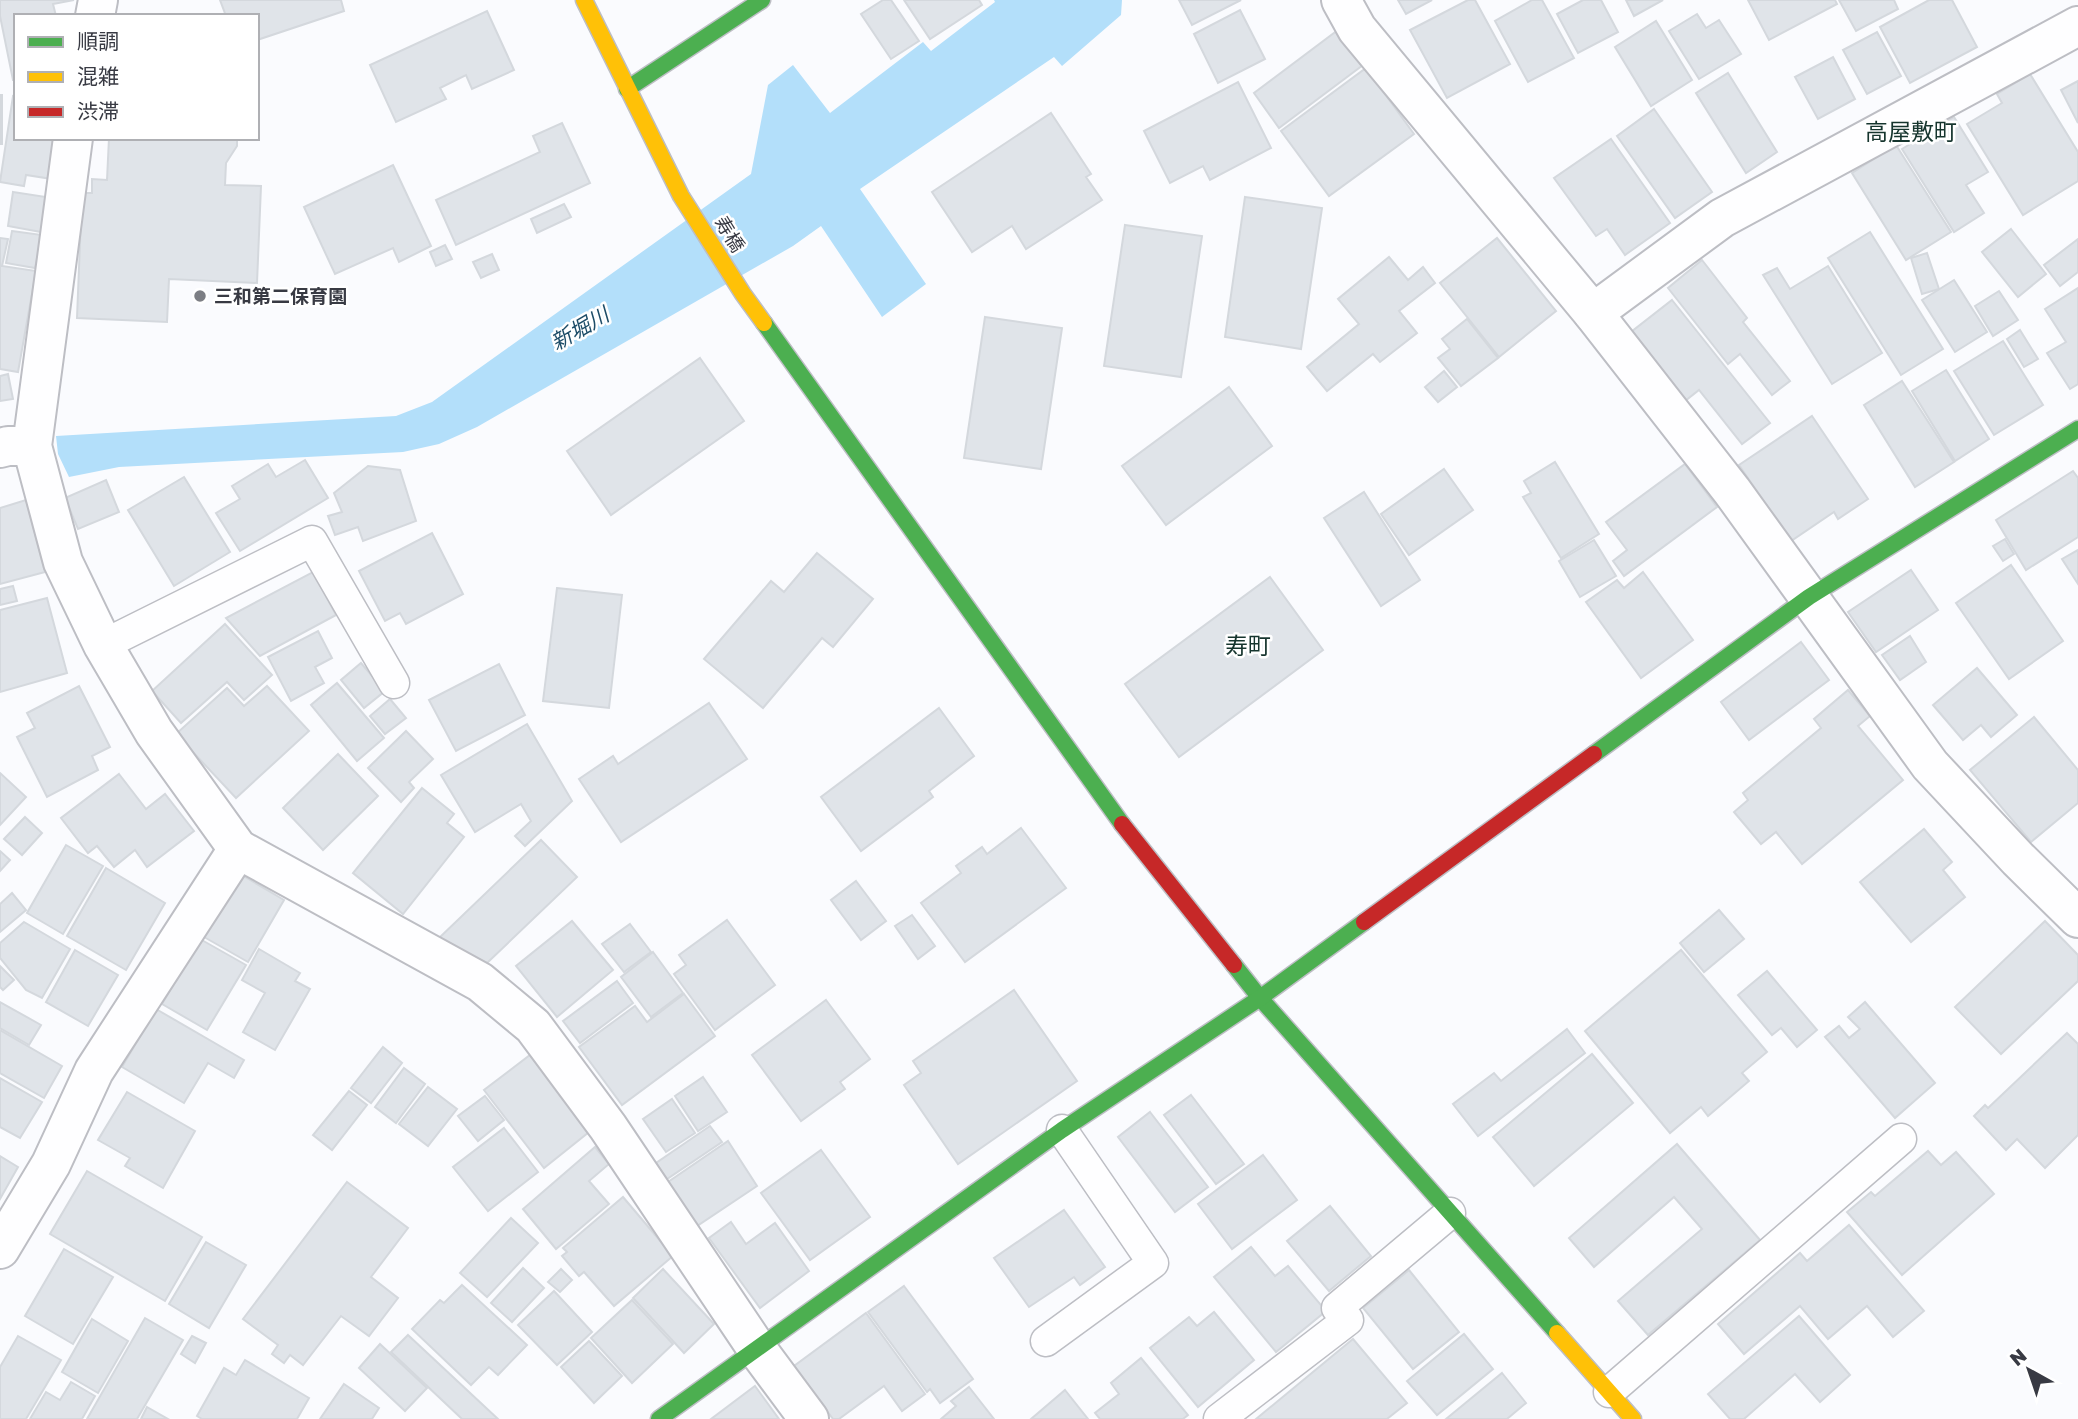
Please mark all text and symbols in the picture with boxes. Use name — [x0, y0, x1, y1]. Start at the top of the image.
legend — [14, 14, 259, 140]
text: 順調 — [77, 28, 119, 54]
text: 混雑 — [77, 63, 119, 89]
text: 渋滞 — [77, 98, 119, 124]
district label: 高屋敷町 — [1865, 117, 1957, 145]
street label: 寿橋 — [711, 212, 750, 256]
place label: 三和第二保育園 — [214, 284, 347, 307]
marker: 三和第二保育園 — [192, 288, 208, 304]
water label: 新堀川 — [546, 300, 615, 355]
district label: 寿町 — [1225, 631, 1271, 659]
north arrow — [1994, 1335, 2064, 1405]
text: N — [2005, 1343, 2031, 1370]

